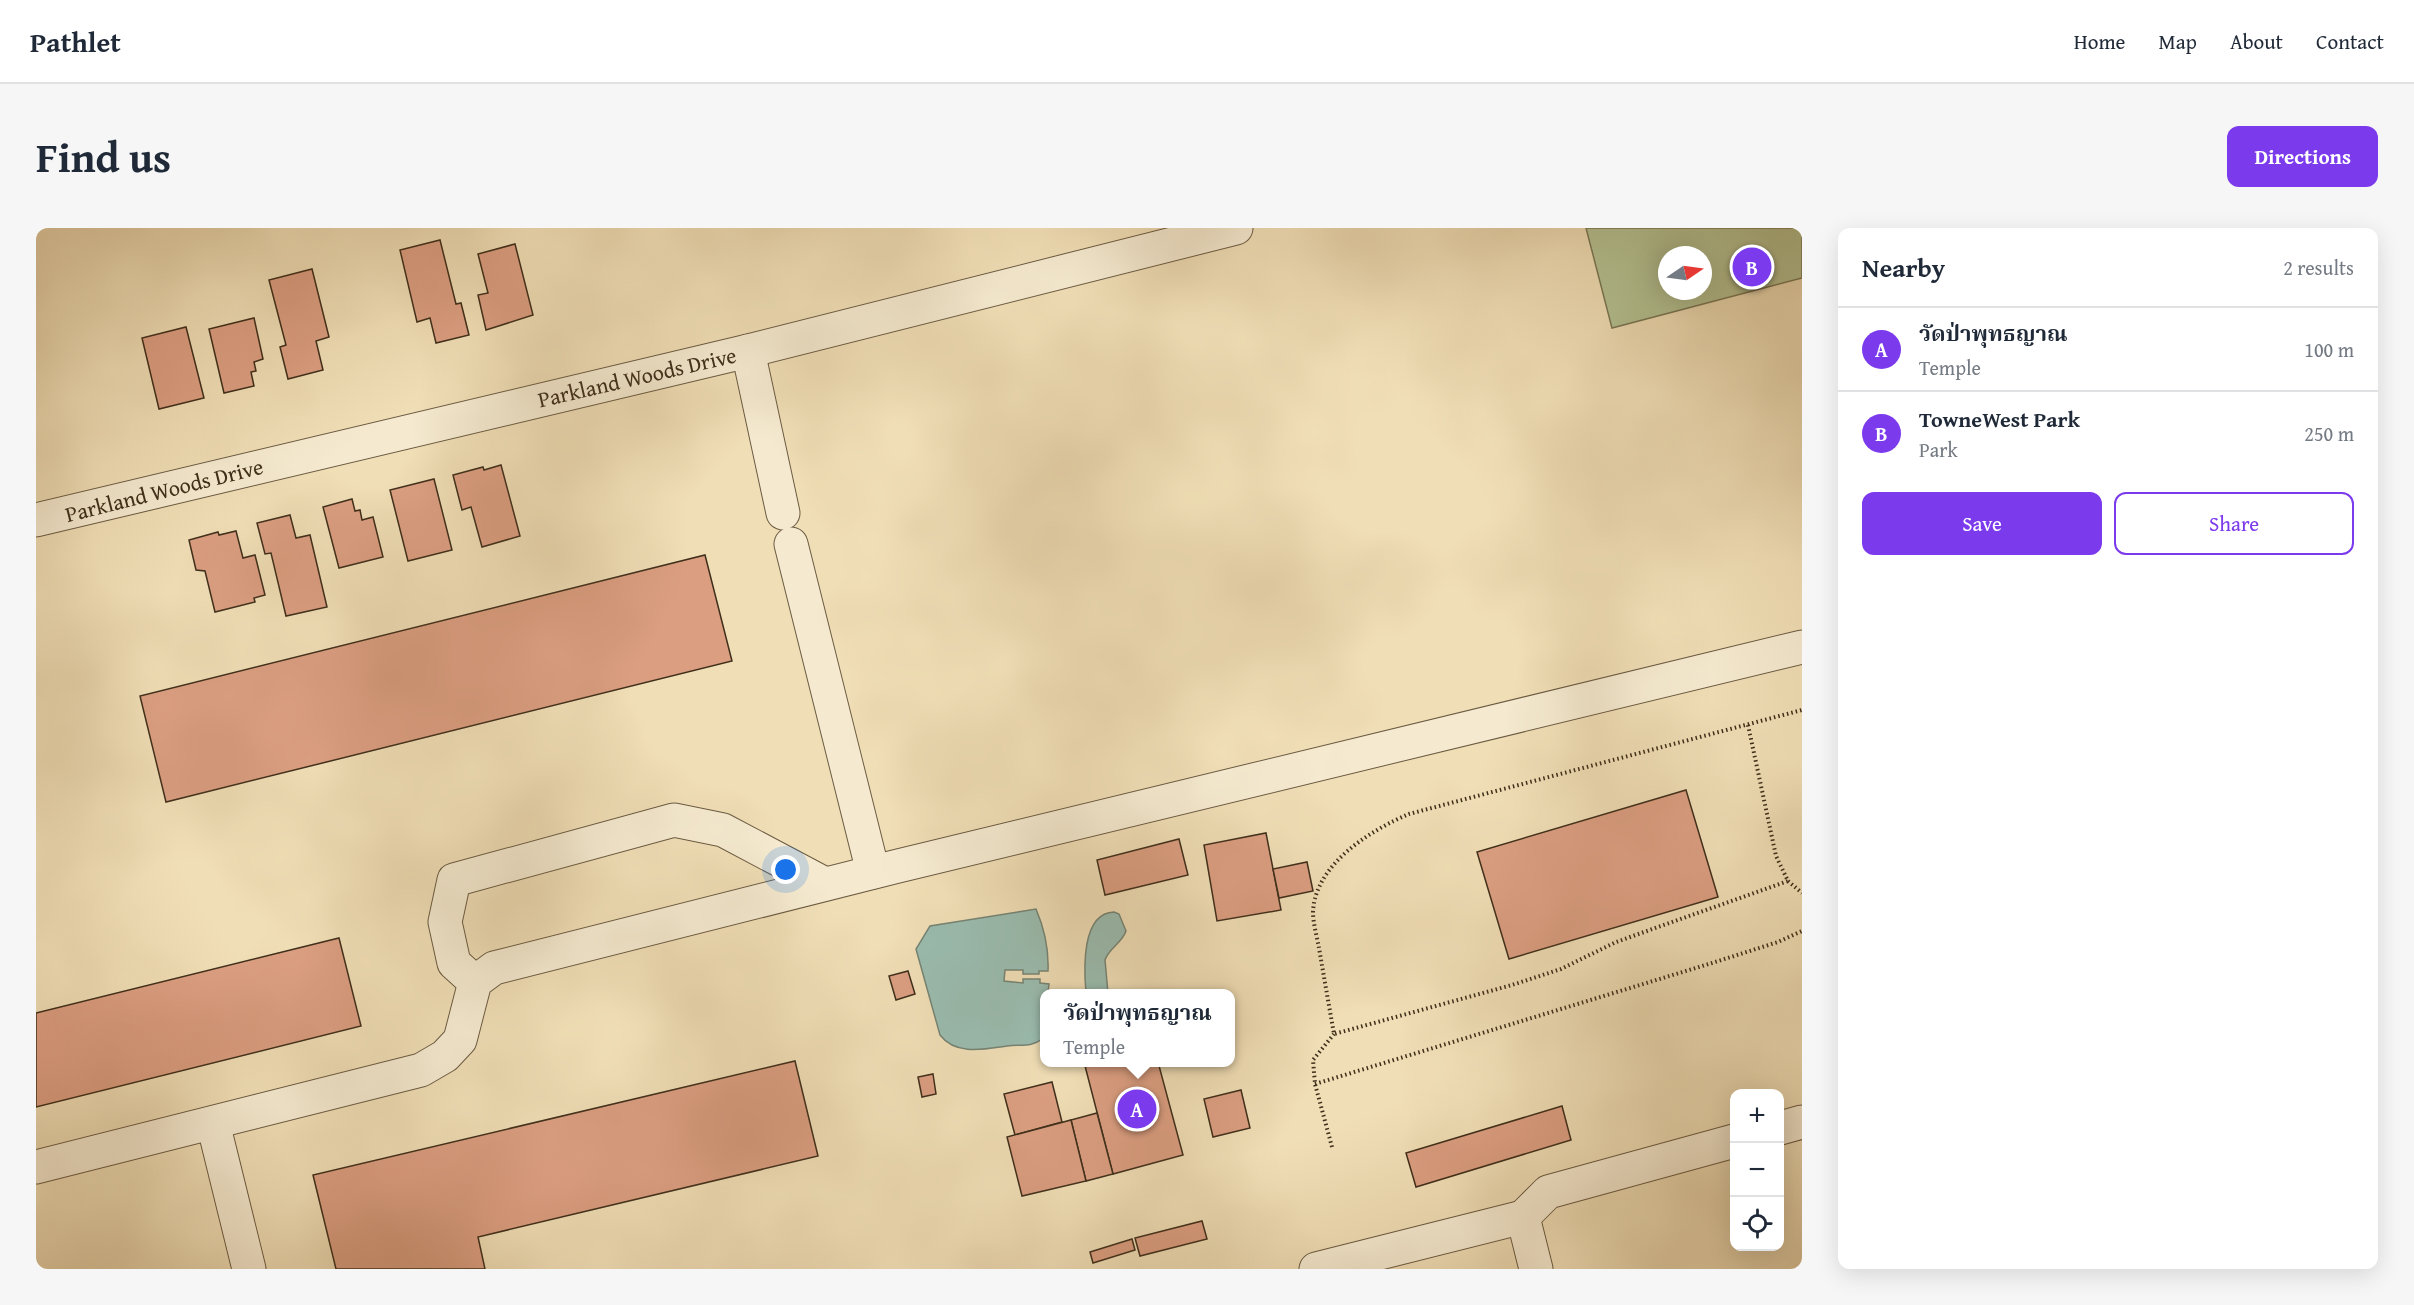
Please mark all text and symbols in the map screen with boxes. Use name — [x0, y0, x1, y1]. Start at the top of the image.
text: Pathlet — [30, 21, 121, 62]
text: Home — [2074, 26, 2125, 57]
text: Map — [2158, 26, 2197, 57]
text: About — [2230, 26, 2283, 57]
text: Contact — [2316, 26, 2384, 57]
text: Find us — [36, 126, 171, 187]
button: Directions — [2227, 126, 2378, 187]
pin: B — [1732, 244, 1772, 290]
north arrow — [1658, 246, 1712, 300]
text: Nearby — [1862, 248, 1945, 287]
text: 2 results — [2283, 253, 2354, 282]
text: วัดป่าพุทธญาณ — [1919, 317, 2067, 349]
text: A — [1875, 335, 1888, 364]
text: 100 m — [2304, 335, 2354, 364]
street label: Parkland Woods Drive — [535, 339, 739, 415]
text: Temple — [1919, 353, 1981, 382]
text: TowneWest Park — [1919, 403, 2080, 435]
text: B — [1875, 419, 1888, 448]
text: 250 m — [2304, 419, 2354, 448]
text: Park — [1919, 435, 1958, 464]
street label: Parkland Woods Drive — [62, 450, 266, 530]
button: Save — [1862, 492, 2102, 555]
button: Share — [2114, 492, 2354, 555]
your location — [771, 855, 800, 884]
popup — [1040, 989, 1235, 1067]
text: วัดป่าพุทธญาณ — [1063, 996, 1212, 1028]
text: Temple — [1063, 1032, 1125, 1061]
pin: A — [1118, 1086, 1156, 1132]
map controls — [1730, 1089, 1784, 1251]
button: + — [1730, 1089, 1784, 1143]
button: − — [1730, 1143, 1784, 1197]
button: locate — [1730, 1197, 1784, 1251]

